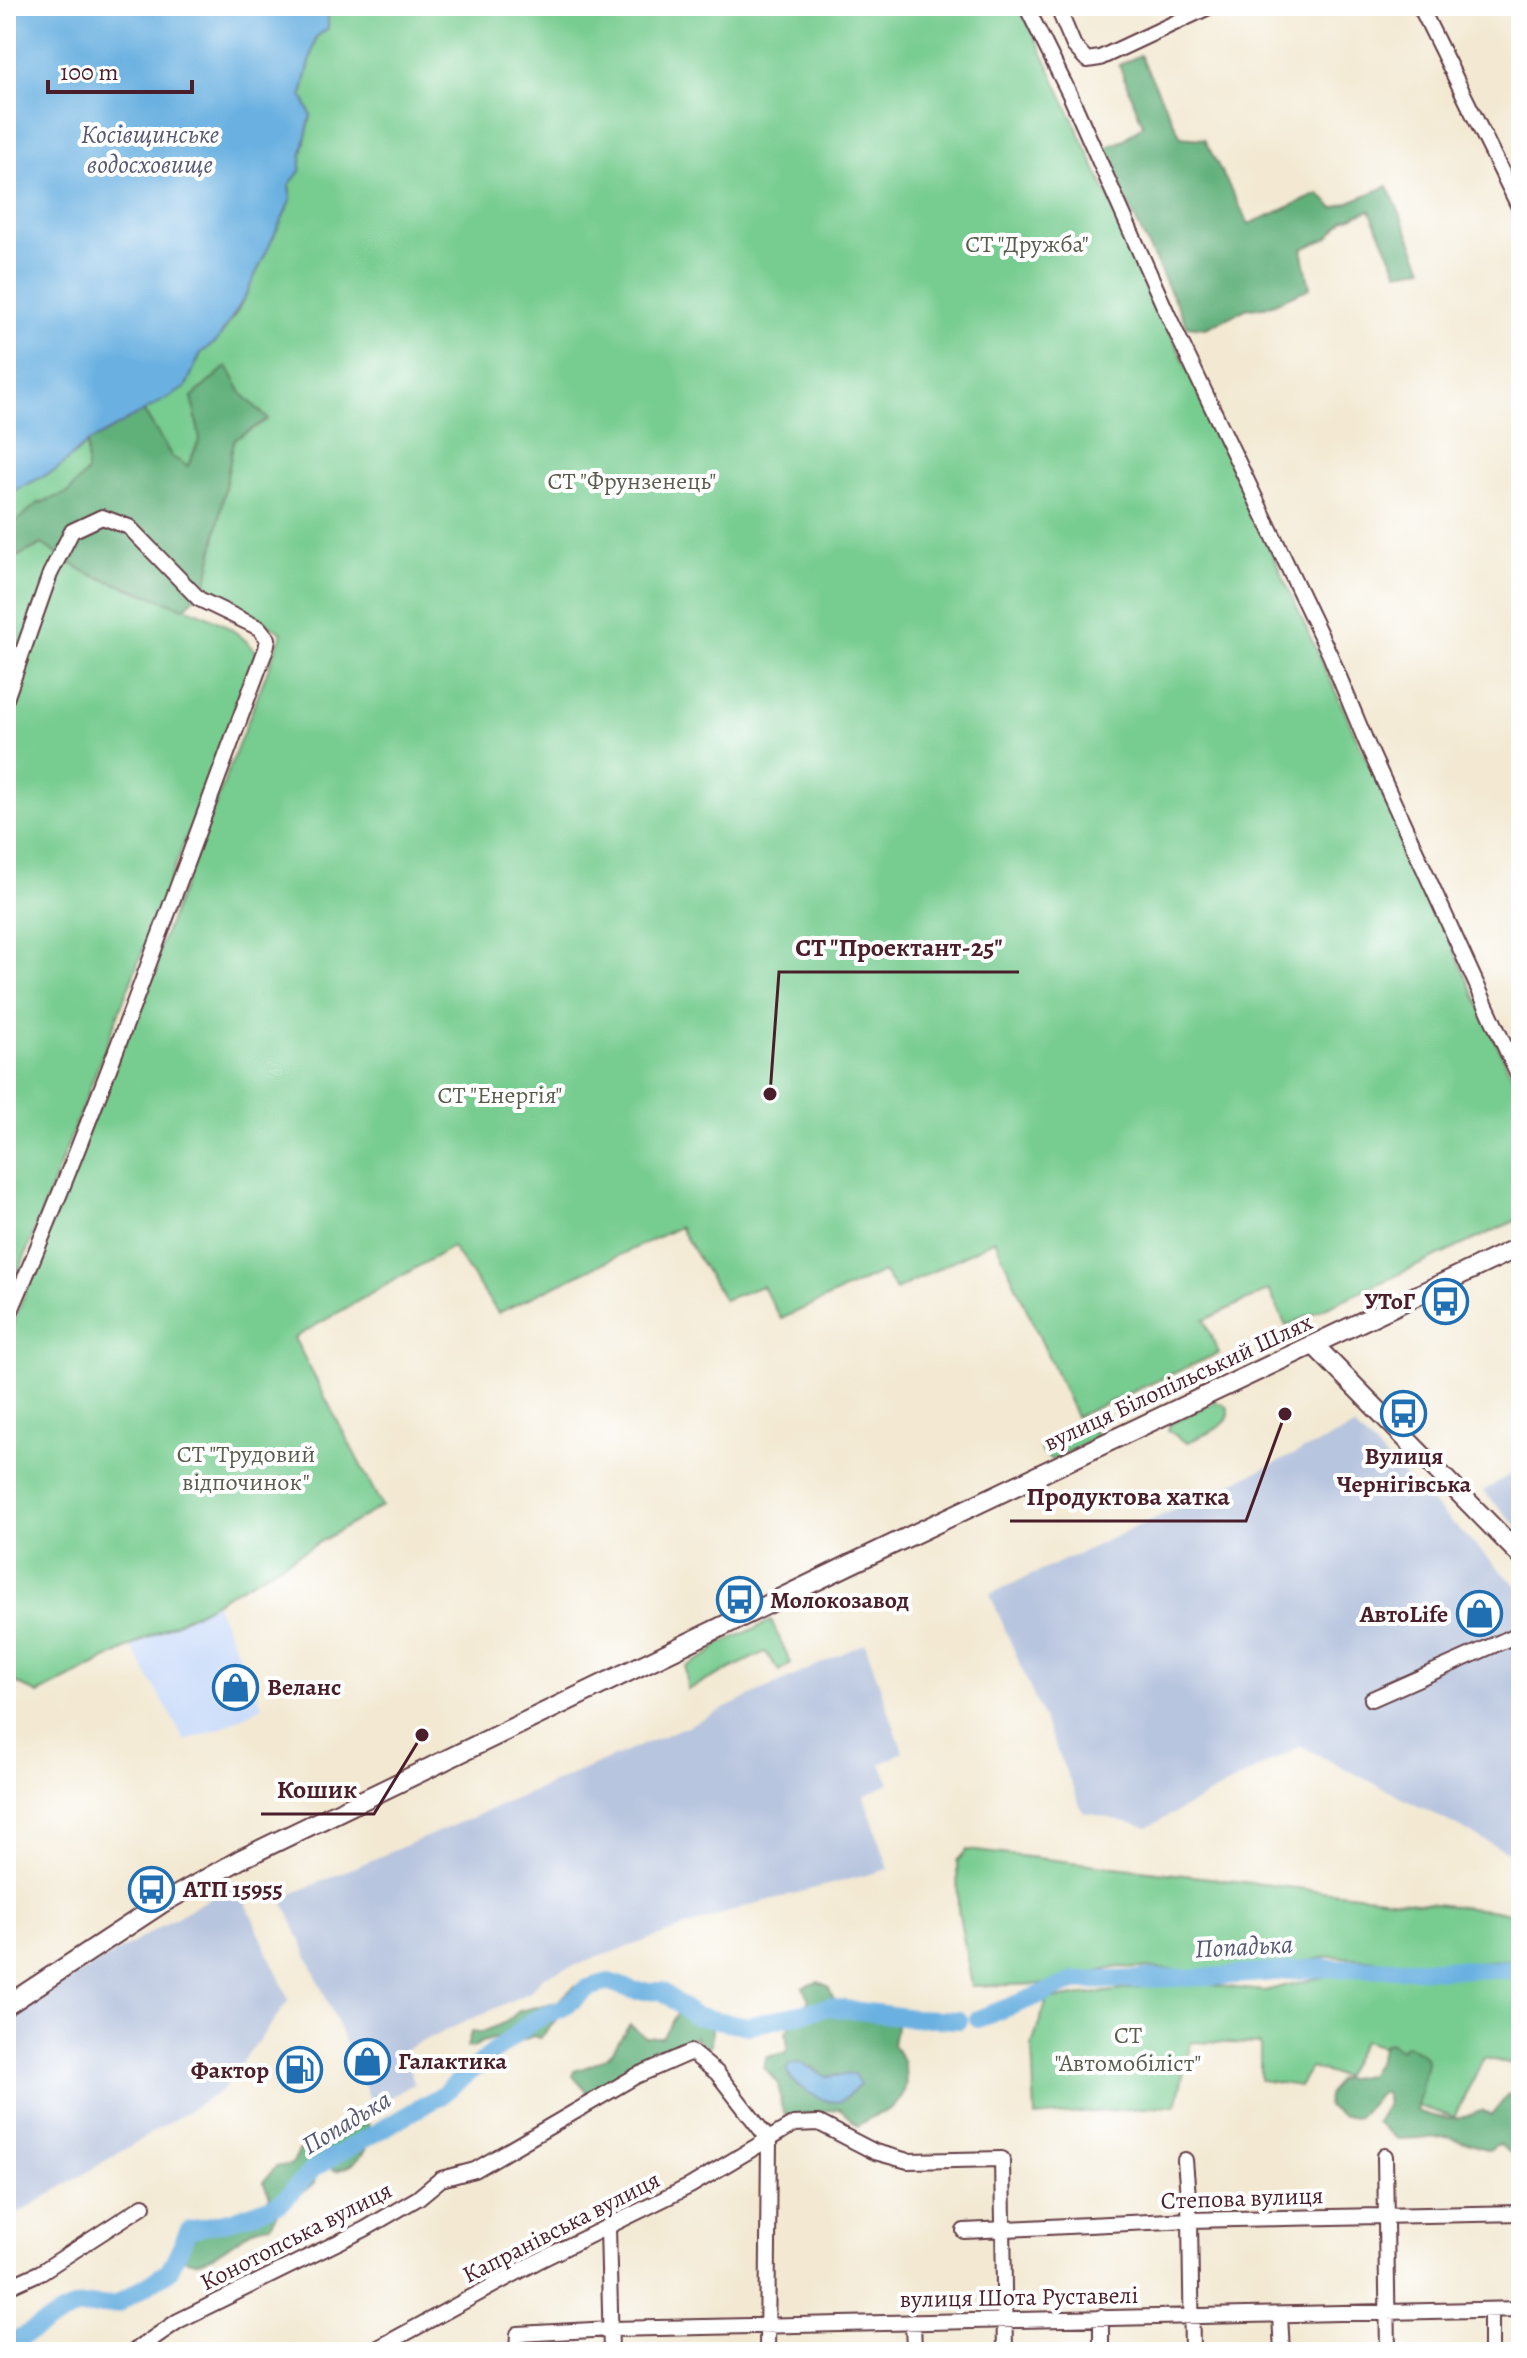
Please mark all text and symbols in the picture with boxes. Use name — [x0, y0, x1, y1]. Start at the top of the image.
scale bar — [48, 44, 192, 94]
text: 100 m — [60, 56, 119, 88]
water label: Косівщинське водосховище — [81, 117, 219, 182]
park label: СТ "Дружба" — [965, 228, 1089, 260]
park label: СТ "Фрунзенець" — [548, 465, 716, 497]
callout: СТ "Проектант-25" — [779, 922, 1019, 972]
text: СТ "Проектант-25" — [795, 930, 1003, 965]
park label: СТ "Енергія" — [438, 1079, 562, 1111]
bus stop icon: УТоГ — [1422, 1277, 1470, 1325]
place label: УТоГ — [1364, 1285, 1415, 1317]
street label: вулиця Білопільський Шлях — [1038, 1305, 1318, 1458]
bus stop icon: Вулиця Чернігівська — [1380, 1390, 1428, 1438]
park label: СТ "Трудовий відпочинок" — [177, 1438, 315, 1498]
place label: Вулиця Чернігівська — [1337, 1440, 1472, 1500]
callout: Продуктова хатка — [1010, 1471, 1246, 1521]
text: Продуктова хатка — [1026, 1479, 1230, 1514]
bus stop icon: Молокозавод — [715, 1576, 763, 1624]
place label: Молокозавод — [770, 1584, 909, 1616]
shop icon: АвтоLife — [1455, 1590, 1503, 1638]
place label: АвтоLife — [1359, 1598, 1448, 1630]
shop icon: Веланс — [212, 1663, 260, 1711]
place label: Веланс — [267, 1671, 341, 1703]
callout: Кошик — [261, 1764, 374, 1814]
text: Кошик — [277, 1772, 357, 1807]
bus stop icon: АТП 15955 — [128, 1865, 176, 1913]
place label: АТП 15955 — [182, 1873, 283, 1905]
water label: Попадька — [1194, 1926, 1294, 1967]
park label: СТ "Автомобіліст" — [1055, 2019, 1201, 2079]
shop icon: Галактика — [343, 2037, 391, 2085]
place label: Галактика — [398, 2045, 508, 2077]
fuel station icon: Фактор — [276, 2046, 324, 2094]
place label: Фактор — [191, 2054, 269, 2086]
water label: Попадька — [295, 2082, 397, 2163]
street label: Капранівська вулиця — [457, 2163, 665, 2291]
street label: Конотопська вулиця — [195, 2174, 397, 2298]
street label: Степова вулиця — [1160, 2179, 1324, 2217]
street label: вулиця Шота Руставелі — [899, 2279, 1139, 2315]

